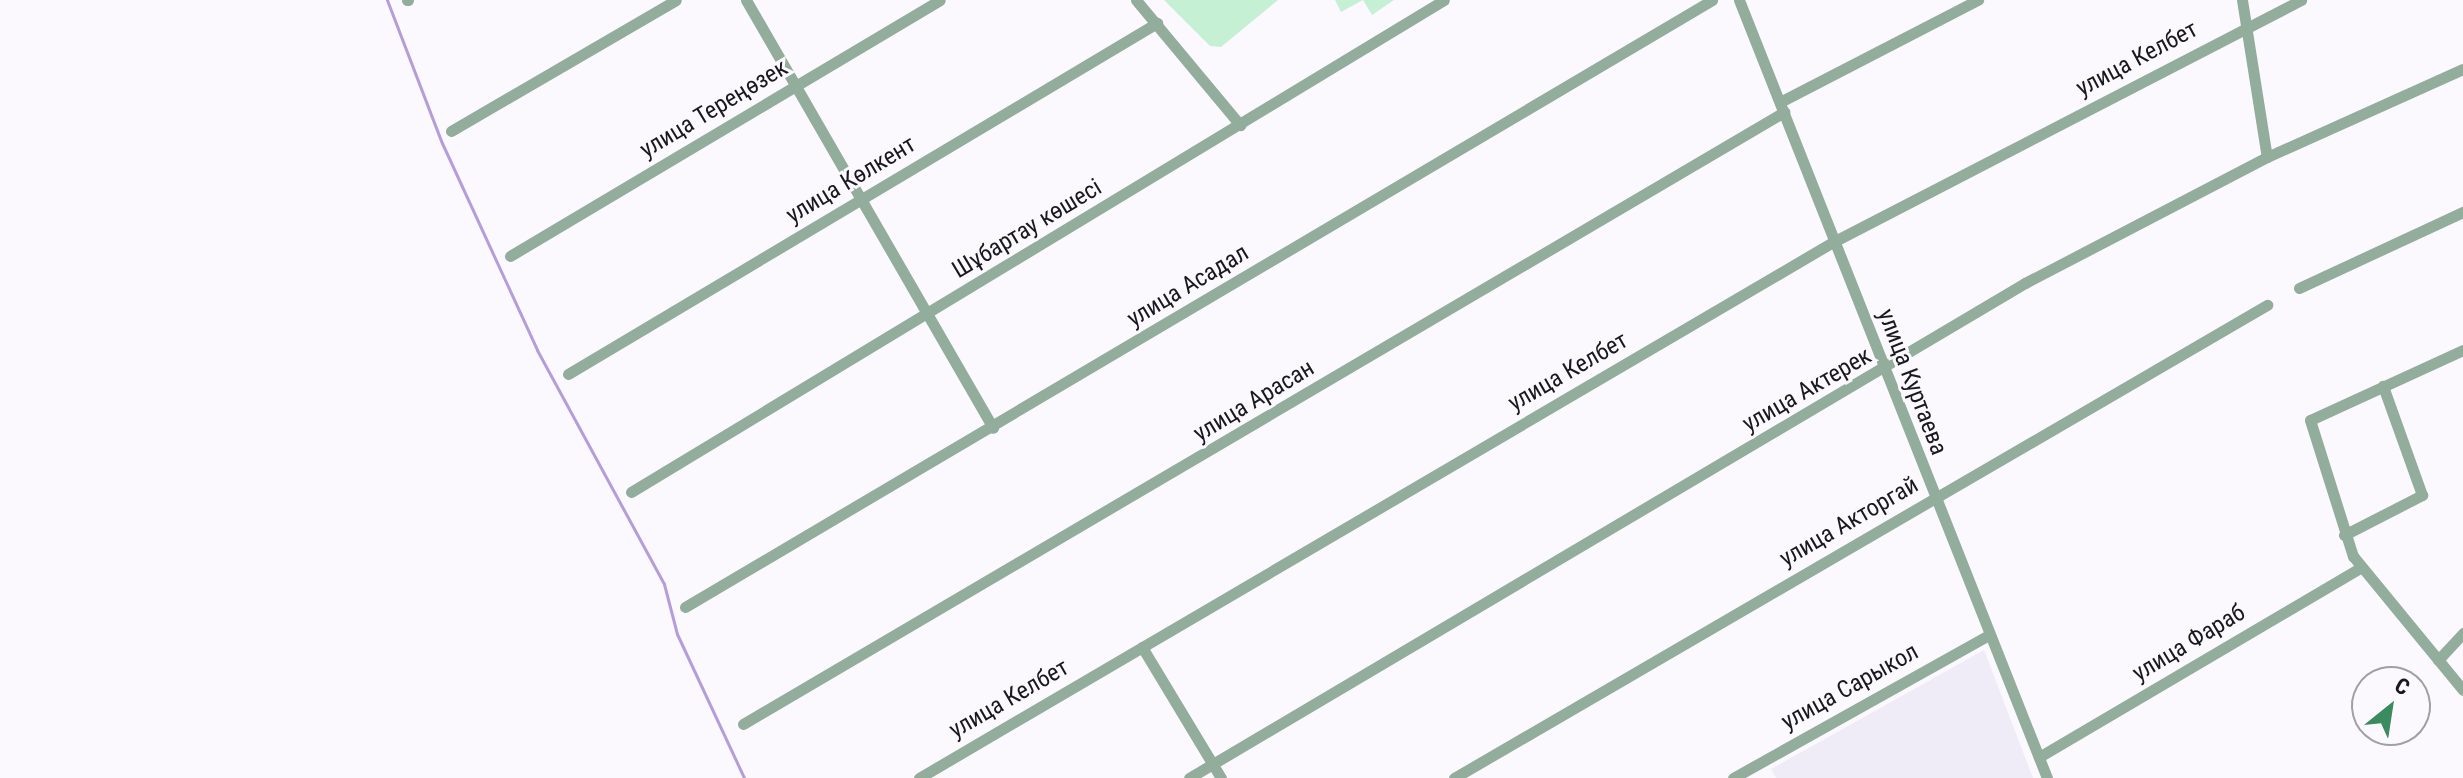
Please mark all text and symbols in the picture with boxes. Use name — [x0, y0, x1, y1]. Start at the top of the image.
street label: улица Келбет — [2071, 15, 2203, 103]
street label: улица Тереңөзек — [635, 53, 793, 165]
street label: улица Көлкент — [781, 130, 921, 230]
street label: Шұбартау көшесі — [947, 173, 1107, 285]
street label: улица Асадал — [1122, 238, 1254, 334]
street label: улица Куртаева — [1871, 305, 1953, 459]
street label: улица Келбет — [1503, 326, 1633, 418]
street label: улица Актерек — [1737, 342, 1877, 438]
street label: улица Арасан — [1188, 354, 1320, 448]
street label: улица Акторгай — [1775, 471, 1923, 573]
street label: улица Фараб — [2127, 598, 2251, 688]
street label: улица Сарыкол — [1776, 638, 1924, 736]
street label: улица Келбет — [944, 653, 1074, 745]
north arrow — [2351, 666, 2431, 746]
text: С — [2391, 673, 2414, 700]

